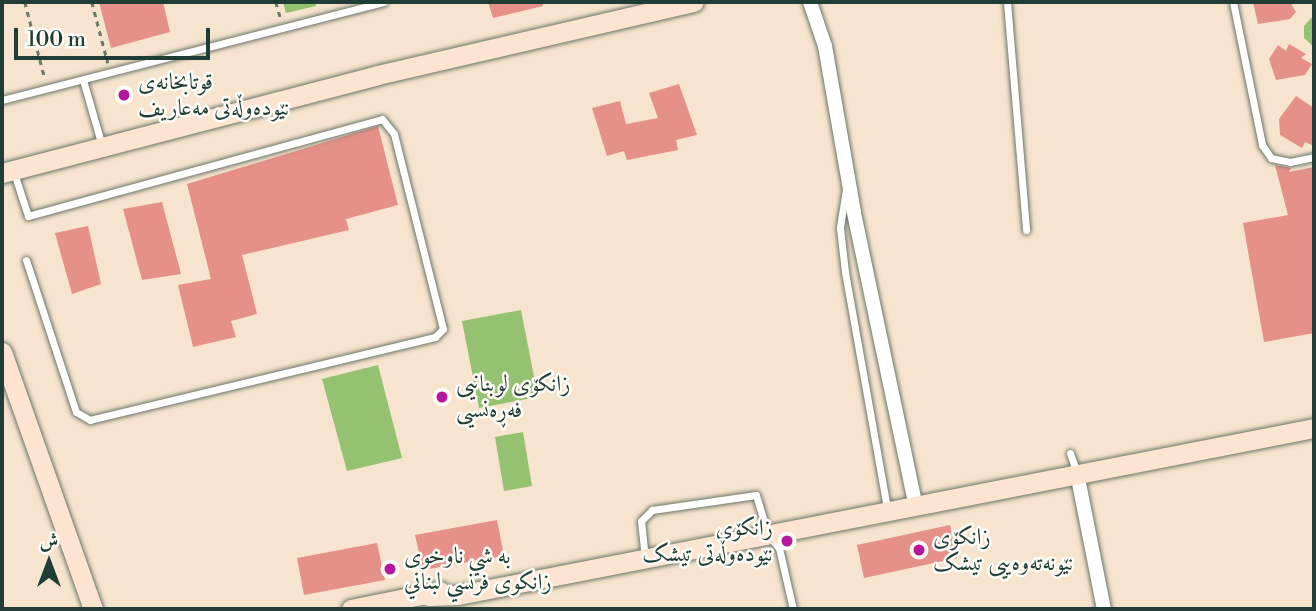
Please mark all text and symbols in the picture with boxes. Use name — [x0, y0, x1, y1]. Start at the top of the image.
scale bar — [18, 14, 214, 58]
text: 100 m — [27, 27, 86, 53]
place label: قوتابخانەی نێودەوڵەتی مەعاریف — [138, 68, 290, 122]
marker: قوتابخانەی نێودەوڵەتی مەعاریف — [116, 87, 132, 103]
place label: زانکۆی لوبنانیی فەڕەنسیی — [456, 370, 570, 424]
marker: زانکۆی لوبنانیی فەڕەنسیی — [434, 389, 450, 405]
place label: زانکۆی نێودەوڵەتی تیشک — [642, 514, 773, 568]
place label: زانکۆی نێونەتەوەییی تیشک — [933, 523, 1074, 577]
north arrow — [14, 527, 84, 597]
text: ش — [40, 529, 58, 553]
marker: زانکۆی نێودەوڵەتی تیشک — [779, 533, 795, 549]
place label: به شي ناوخوى زانكوى فرنسي لبناني — [404, 542, 552, 596]
marker: زانکۆی نێونەتەوەییی تیشک — [911, 542, 927, 558]
marker: به شي ناوخوى زانكوى فرنسي لبناني — [382, 561, 398, 577]

